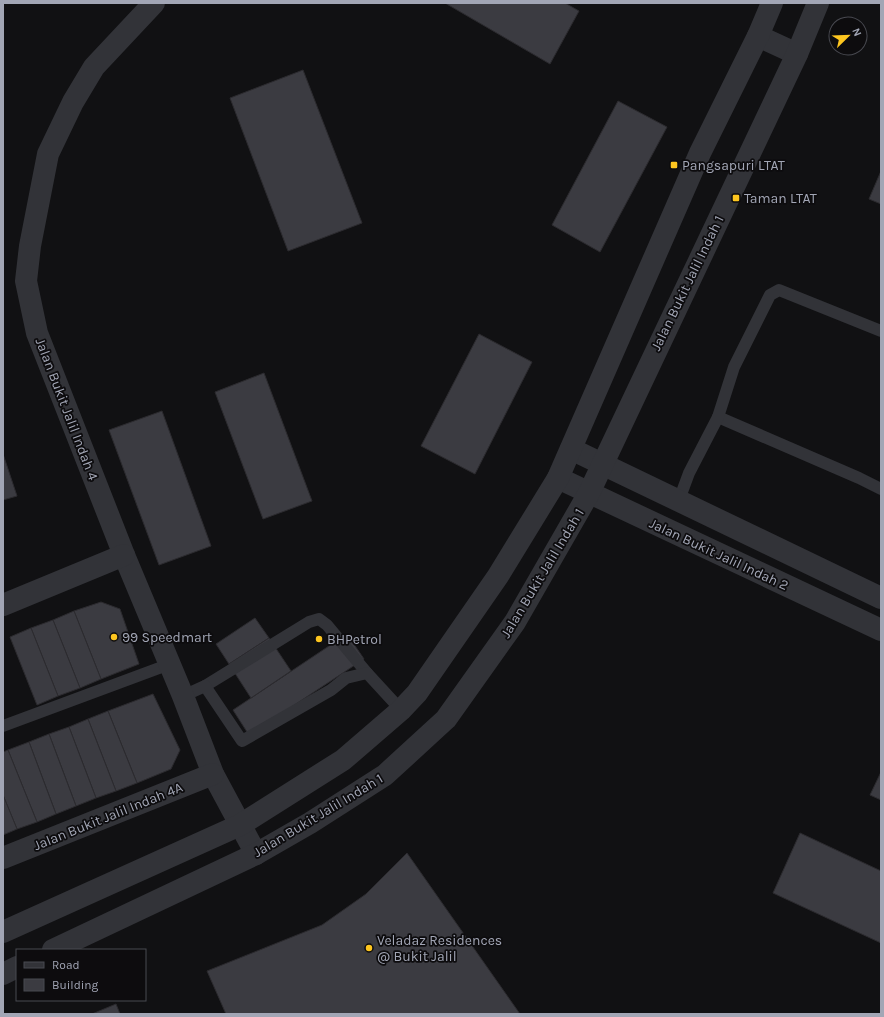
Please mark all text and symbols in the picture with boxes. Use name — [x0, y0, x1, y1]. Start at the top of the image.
north arrow — [828, 16, 868, 56]
text: N — [849, 26, 864, 38]
place label: Pangsapuri LTAT — [682, 157, 785, 174]
marker: Pangsapuri LTAT — [669, 160, 679, 170]
place label: Taman LTAT — [744, 190, 817, 207]
marker: Taman LTAT — [731, 193, 741, 203]
street label: Jalan Bukit Jalil Indah 1 — [647, 213, 728, 353]
street label: Jalan Bukit Jalil Indah 4 — [31, 336, 102, 483]
street label: Jalan Bukit Jalil Indah 1 — [497, 505, 588, 641]
street label: Jalan Bukit Jalil Indah 2 — [647, 515, 791, 594]
place label: 99 Speedmart — [122, 629, 212, 646]
place label: BHPetrol — [327, 631, 382, 648]
marker: 99 Speedmart — [109, 632, 119, 642]
marker: BHPetrol — [314, 634, 324, 644]
street label: Jalan Bukit Jalil Indah 1 — [250, 770, 386, 861]
street label: Jalan Bukit Jalil Indah 4A — [31, 779, 185, 854]
place label: Veladaz Residences @ Bukit Jalil — [377, 932, 502, 965]
marker: Veladaz Residences @ Bukit Jalil — [364, 943, 374, 953]
legend — [16, 949, 146, 1001]
text: Road — [52, 958, 80, 972]
text: Building — [52, 978, 99, 992]

